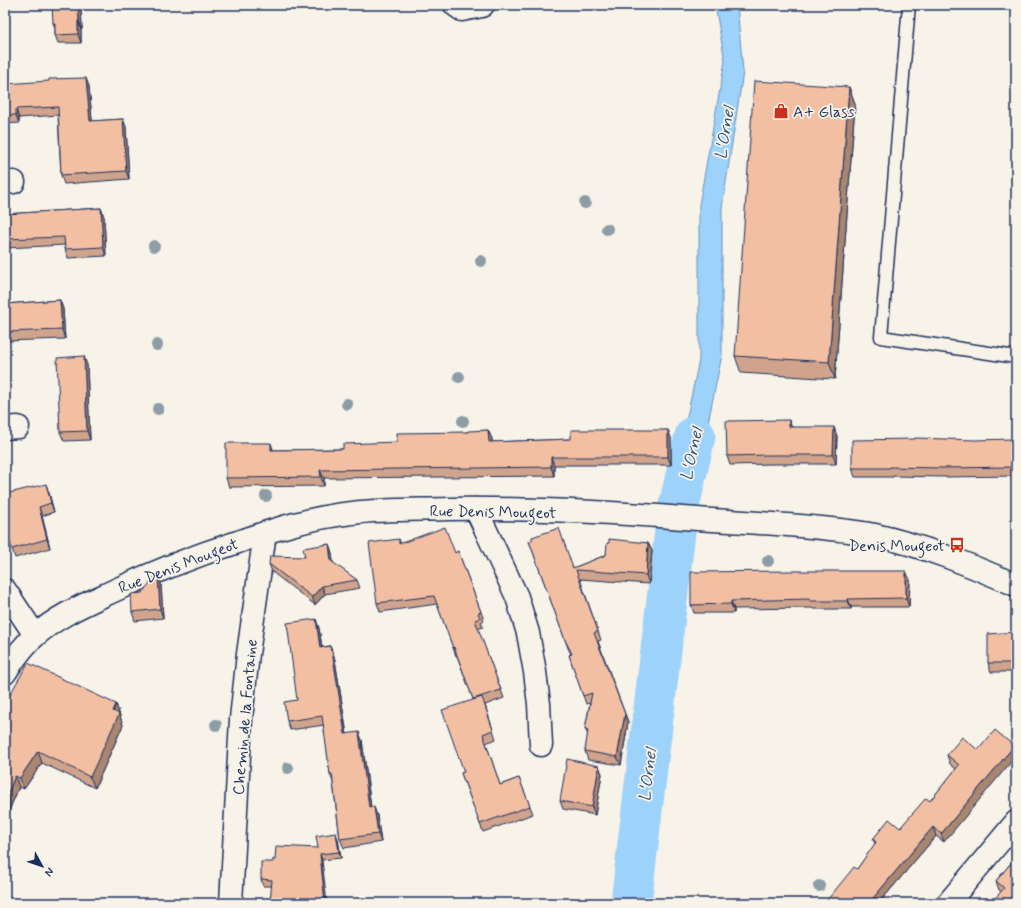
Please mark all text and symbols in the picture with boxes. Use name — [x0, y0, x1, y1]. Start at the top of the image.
shop icon: A+ Glass — [772, 102, 790, 120]
place label: A+ Glass — [793, 102, 855, 123]
water label: L'Ornel — [710, 103, 740, 161]
water label: L'Ornel — [676, 423, 709, 482]
street label: Rue Denis Mougeot — [429, 501, 557, 525]
street label: Rue Denis Mougeot — [116, 534, 242, 600]
place label: Denis Mougeot — [849, 536, 945, 558]
bus stop icon: Denis Mougeot — [948, 536, 966, 554]
street label: Chemin de la Fontaine — [228, 638, 263, 796]
water label: L'Ornel — [634, 745, 662, 803]
north arrow — [22, 846, 62, 886]
text: N — [41, 864, 57, 879]

